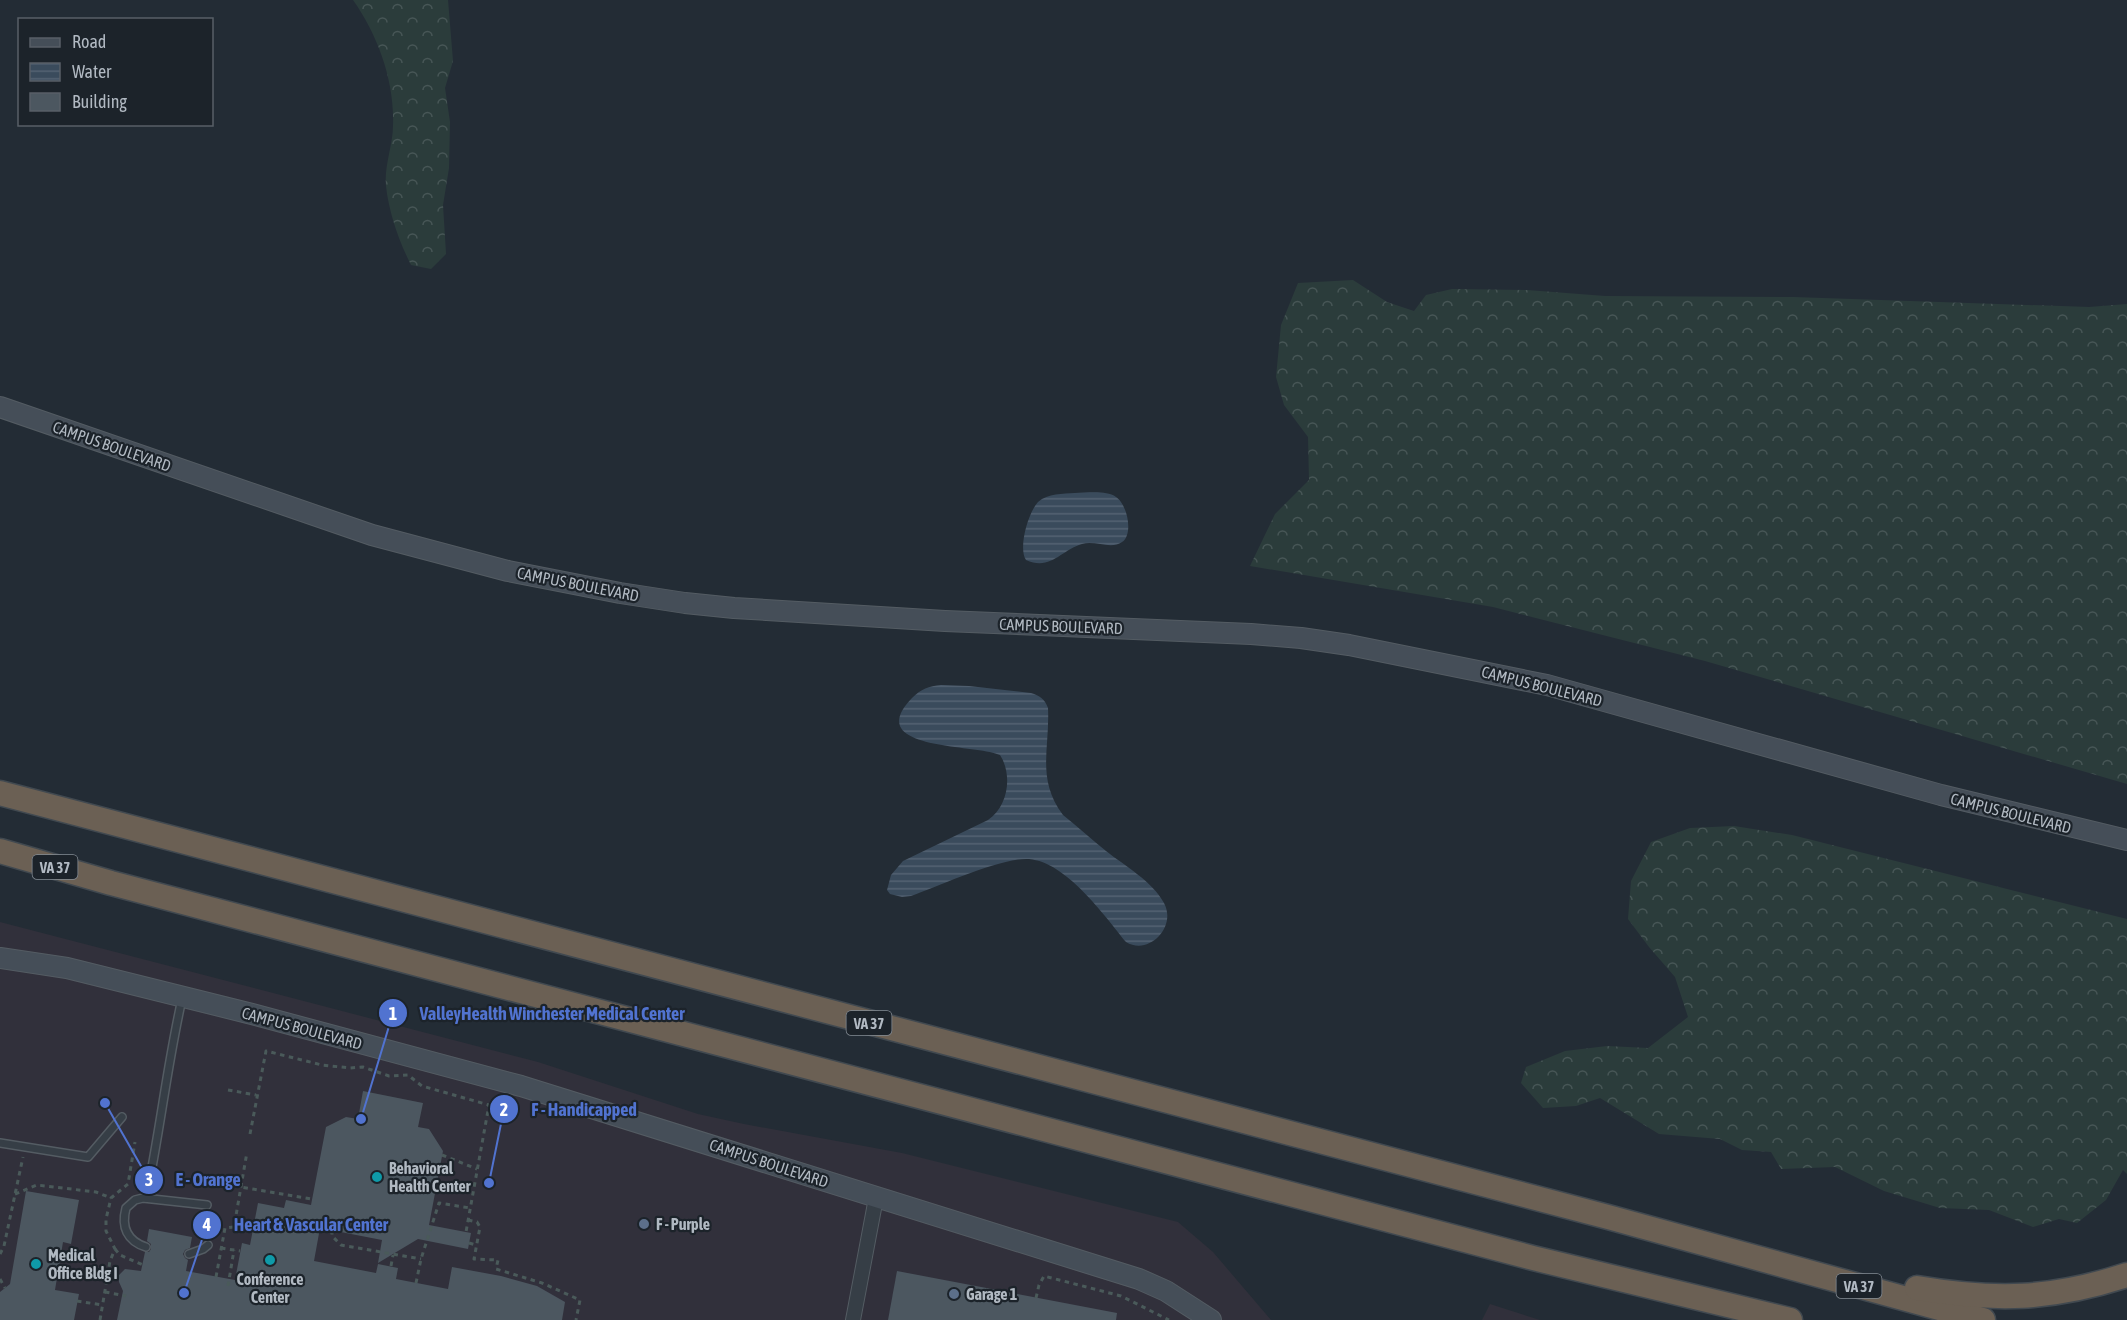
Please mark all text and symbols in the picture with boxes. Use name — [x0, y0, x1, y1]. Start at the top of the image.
legend — [18, 18, 213, 126]
text: Road — [72, 31, 106, 52]
text: Water — [72, 61, 112, 82]
text: Building — [72, 91, 127, 112]
street label: CAMPUS BOULEVARD — [51, 417, 173, 475]
street label: CAMPUS BOULEVARD — [516, 563, 640, 605]
street label: CAMPUS BOULEVARD — [999, 615, 1123, 637]
street label: CAMPUS BOULEVARD — [1480, 662, 1604, 710]
street label: CAMPUS BOULEVARD — [1949, 789, 2073, 837]
road number: VA 37 — [32, 855, 78, 879]
callout: ValleyHealth Winchester Medical Center — [378, 995, 697, 1031]
street label: CAMPUS BOULEVARD — [240, 1003, 364, 1053]
text: 1 — [389, 1003, 397, 1024]
text: ValleyHealth Winchester Medical Center — [419, 1003, 685, 1024]
road number: VA 37 — [846, 1011, 892, 1035]
callout: F - Handicapped — [489, 1091, 649, 1127]
text: 2 — [500, 1099, 508, 1120]
text: F - Handicapped — [531, 1099, 637, 1120]
street label: CAMPUS BOULEVARD — [707, 1135, 831, 1191]
place label: Behavioral Health Center — [389, 1159, 471, 1195]
callout: E - Orange — [134, 1162, 253, 1198]
text: 3 — [145, 1169, 153, 1190]
text: E - Orange — [175, 1169, 241, 1190]
marker: Behavioral Health Center — [370, 1170, 384, 1184]
callout: Heart & Vascular Center — [192, 1207, 400, 1243]
text: 4 — [202, 1214, 211, 1235]
text: Heart & Vascular Center — [234, 1214, 389, 1235]
place label: F - Purple — [656, 1215, 710, 1233]
marker: F - Purple — [637, 1217, 651, 1231]
place label: Medical Office Bldg I — [48, 1246, 117, 1282]
marker: Conference Center — [263, 1253, 277, 1267]
marker: Medical Office Bldg I — [29, 1257, 43, 1271]
place label: Conference Center — [236, 1270, 304, 1306]
road number: VA 37 — [1836, 1274, 1882, 1298]
place label: Garage 1 — [966, 1285, 1018, 1303]
marker: Garage 1 — [947, 1287, 961, 1301]

